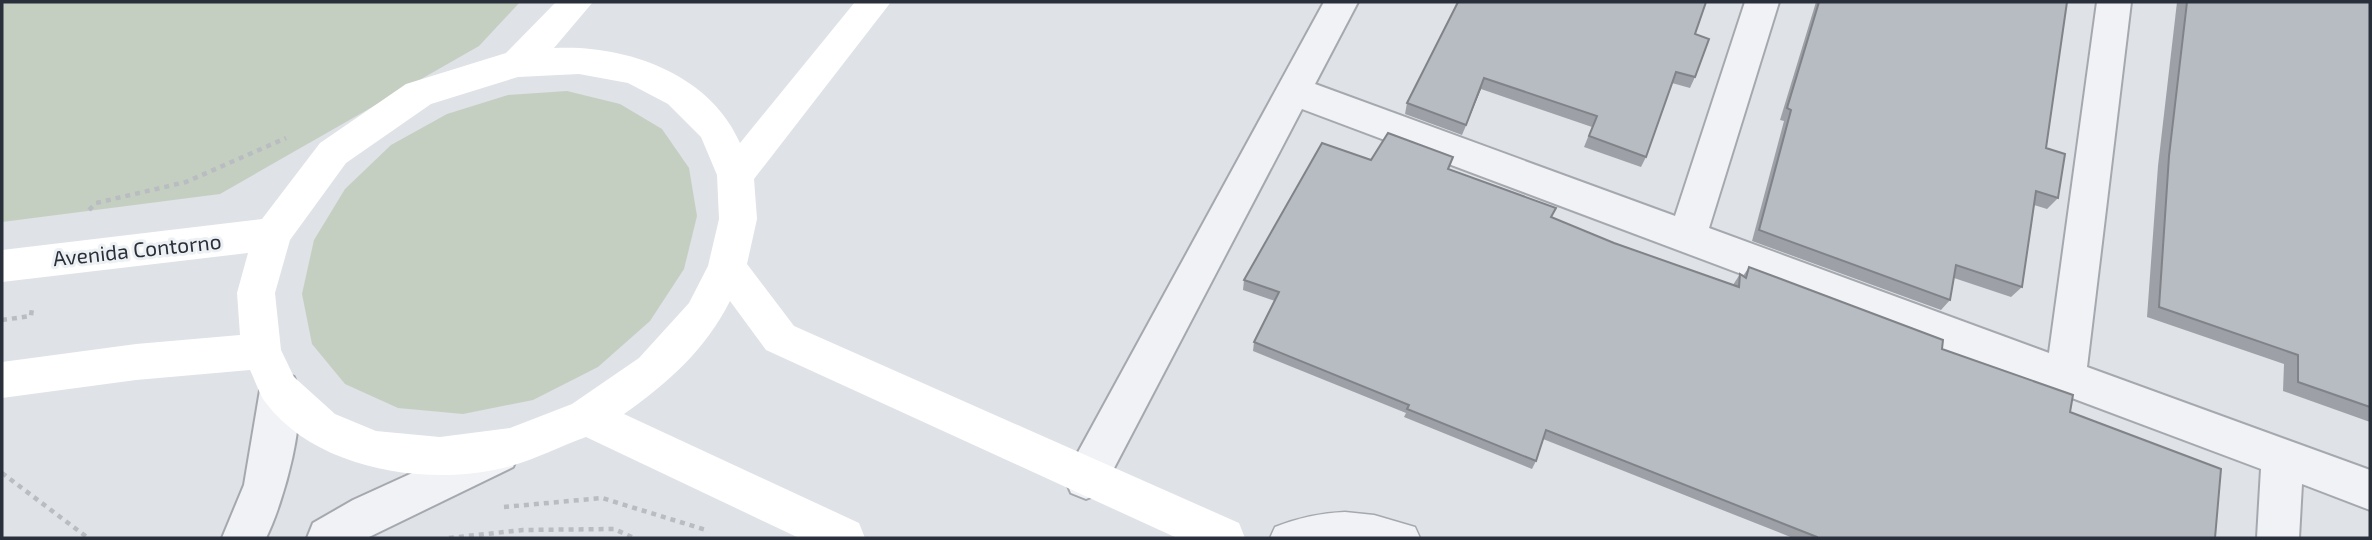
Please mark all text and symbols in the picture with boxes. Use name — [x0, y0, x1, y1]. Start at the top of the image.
street label: Avenida Contorno — [52, 228, 222, 270]

